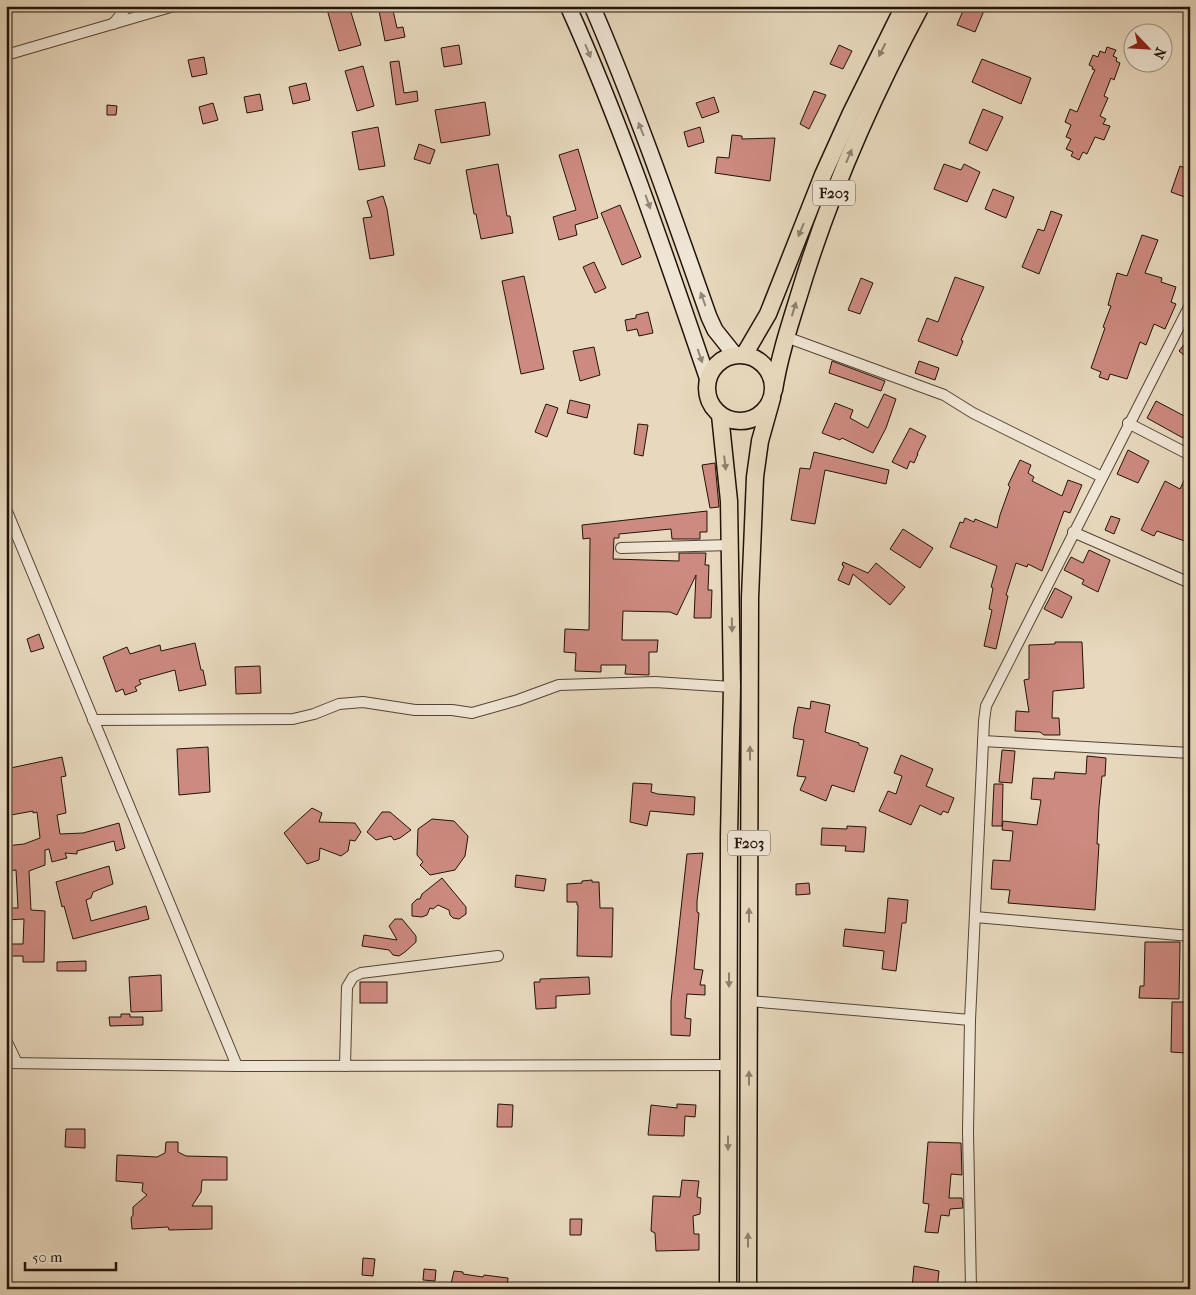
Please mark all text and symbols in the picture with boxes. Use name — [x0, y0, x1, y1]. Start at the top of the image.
north arrow — [1124, 22, 1174, 72]
one-way arrow — [878, 43, 886, 57]
one-way arrow — [584, 44, 592, 59]
text: N — [1149, 45, 1169, 62]
one-way arrow — [637, 122, 644, 137]
one-way arrow — [846, 149, 854, 163]
road number: F203 — [813, 180, 855, 206]
one-way arrow — [644, 195, 652, 210]
one-way arrow — [797, 223, 805, 238]
one-way arrow — [699, 291, 706, 306]
one-way arrow — [791, 302, 799, 317]
one-way arrow — [697, 348, 704, 363]
one-way arrow — [721, 456, 729, 472]
one-way arrow — [728, 618, 736, 634]
one-way arrow — [746, 744, 754, 760]
road number: F203 — [728, 830, 770, 856]
one-way arrow — [745, 907, 753, 923]
one-way arrow — [725, 973, 733, 989]
one-way arrow — [745, 1069, 753, 1085]
one-way arrow — [724, 1135, 732, 1151]
one-way arrow — [744, 1232, 752, 1248]
scale bar — [25, 1240, 116, 1272]
text: 50 m — [32, 1248, 63, 1266]

